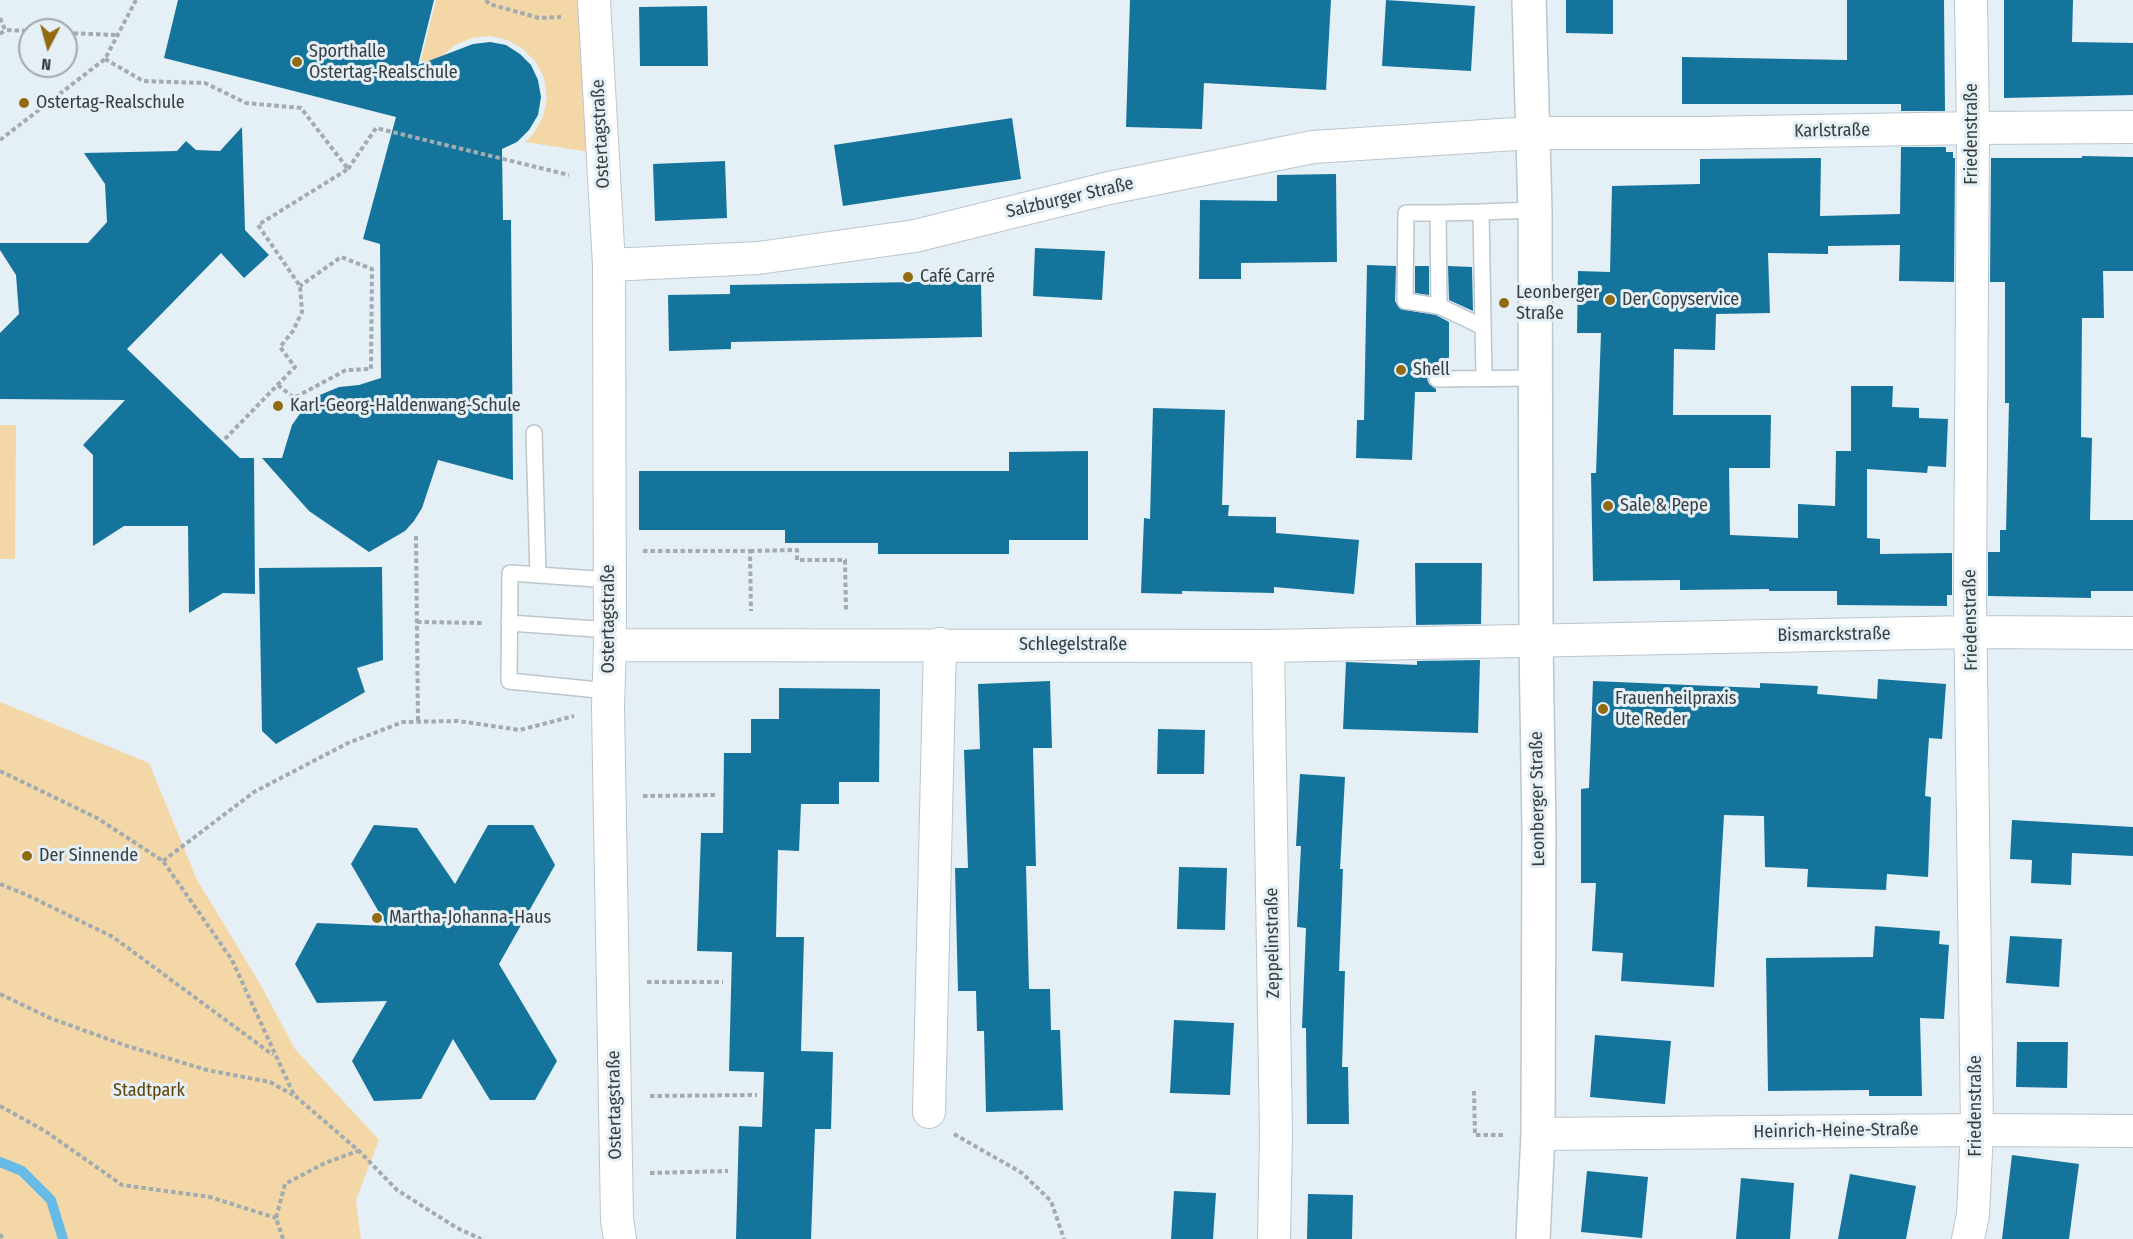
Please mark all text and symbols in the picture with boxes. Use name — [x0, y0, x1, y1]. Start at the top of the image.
north arrow — [18, 18, 78, 78]
place label: Sporthalle Ostertag-Realschule — [309, 41, 458, 84]
text: N — [41, 54, 52, 74]
marker: Sporthalle Ostertag-Realschule — [290, 55, 304, 69]
street label: Ostertagstraße — [587, 79, 615, 189]
street label: Friedenstraße — [1961, 83, 1983, 185]
place label: Ostertag-Realschule — [36, 92, 185, 114]
marker: Ostertag-Realschule — [17, 96, 31, 110]
street label: Karlstraße — [1794, 120, 1870, 142]
street label: Salzburger Straße — [1004, 173, 1136, 223]
place label: Café Carré — [920, 266, 995, 288]
marker: Café Carré — [901, 270, 915, 284]
place label: Leonberger Straße — [1516, 282, 1599, 324]
place label: Der Copyservice — [1622, 289, 1739, 311]
marker: Der Copyservice — [1603, 293, 1617, 307]
marker: Leonberger Straße — [1497, 296, 1511, 310]
place label: Shell — [1413, 359, 1450, 381]
marker: Shell — [1394, 363, 1408, 377]
place label: Karl-Georg-Haldenwang-Schule — [290, 395, 521, 417]
marker: Karl-Georg-Haldenwang-Schule — [271, 399, 285, 413]
place label: Sale & Pepe — [1620, 495, 1708, 517]
marker: Sale & Pepe — [1601, 499, 1615, 513]
street label: Ostertagstraße — [598, 564, 620, 674]
street label: Friedenstraße — [1959, 569, 1983, 671]
street label: Bismarckstraße — [1777, 623, 1891, 647]
street label: Schlegelstraße — [1019, 634, 1127, 656]
place label: Frauenheilpraxis Ute Reder — [1615, 688, 1736, 730]
marker: Frauenheilpraxis Ute Reder — [1596, 702, 1610, 716]
street label: Leonberger Straße — [1526, 731, 1550, 867]
place label: Der Sinnende — [39, 845, 138, 867]
marker: Der Sinnende — [20, 849, 34, 863]
street label: Zeppelinstraße — [1261, 888, 1285, 998]
place label: Martha-Johanna-Haus — [389, 907, 551, 929]
marker: Martha-Johanna-Haus — [370, 911, 384, 925]
street label: Ostertagstraße — [603, 1050, 627, 1160]
street label: Friedenstraße — [1965, 1055, 1987, 1157]
park label: Stadtpark — [113, 1080, 185, 1102]
street label: Heinrich-Heine-Straße — [1753, 1119, 1919, 1143]

